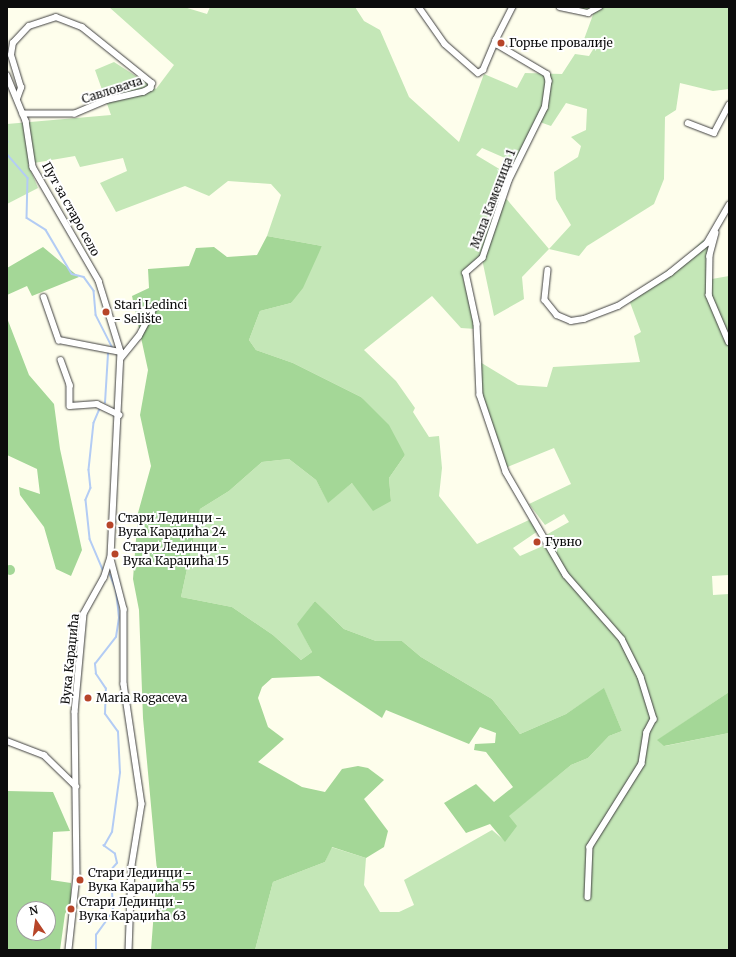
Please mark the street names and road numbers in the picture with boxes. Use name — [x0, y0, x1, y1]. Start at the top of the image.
street label: Савловача — [80, 73, 144, 107]
street label: Мала Каменица 1 — [467, 147, 519, 251]
street label: Пут за старо село — [39, 159, 103, 259]
street label: Вука Караџића — [58, 613, 82, 705]

